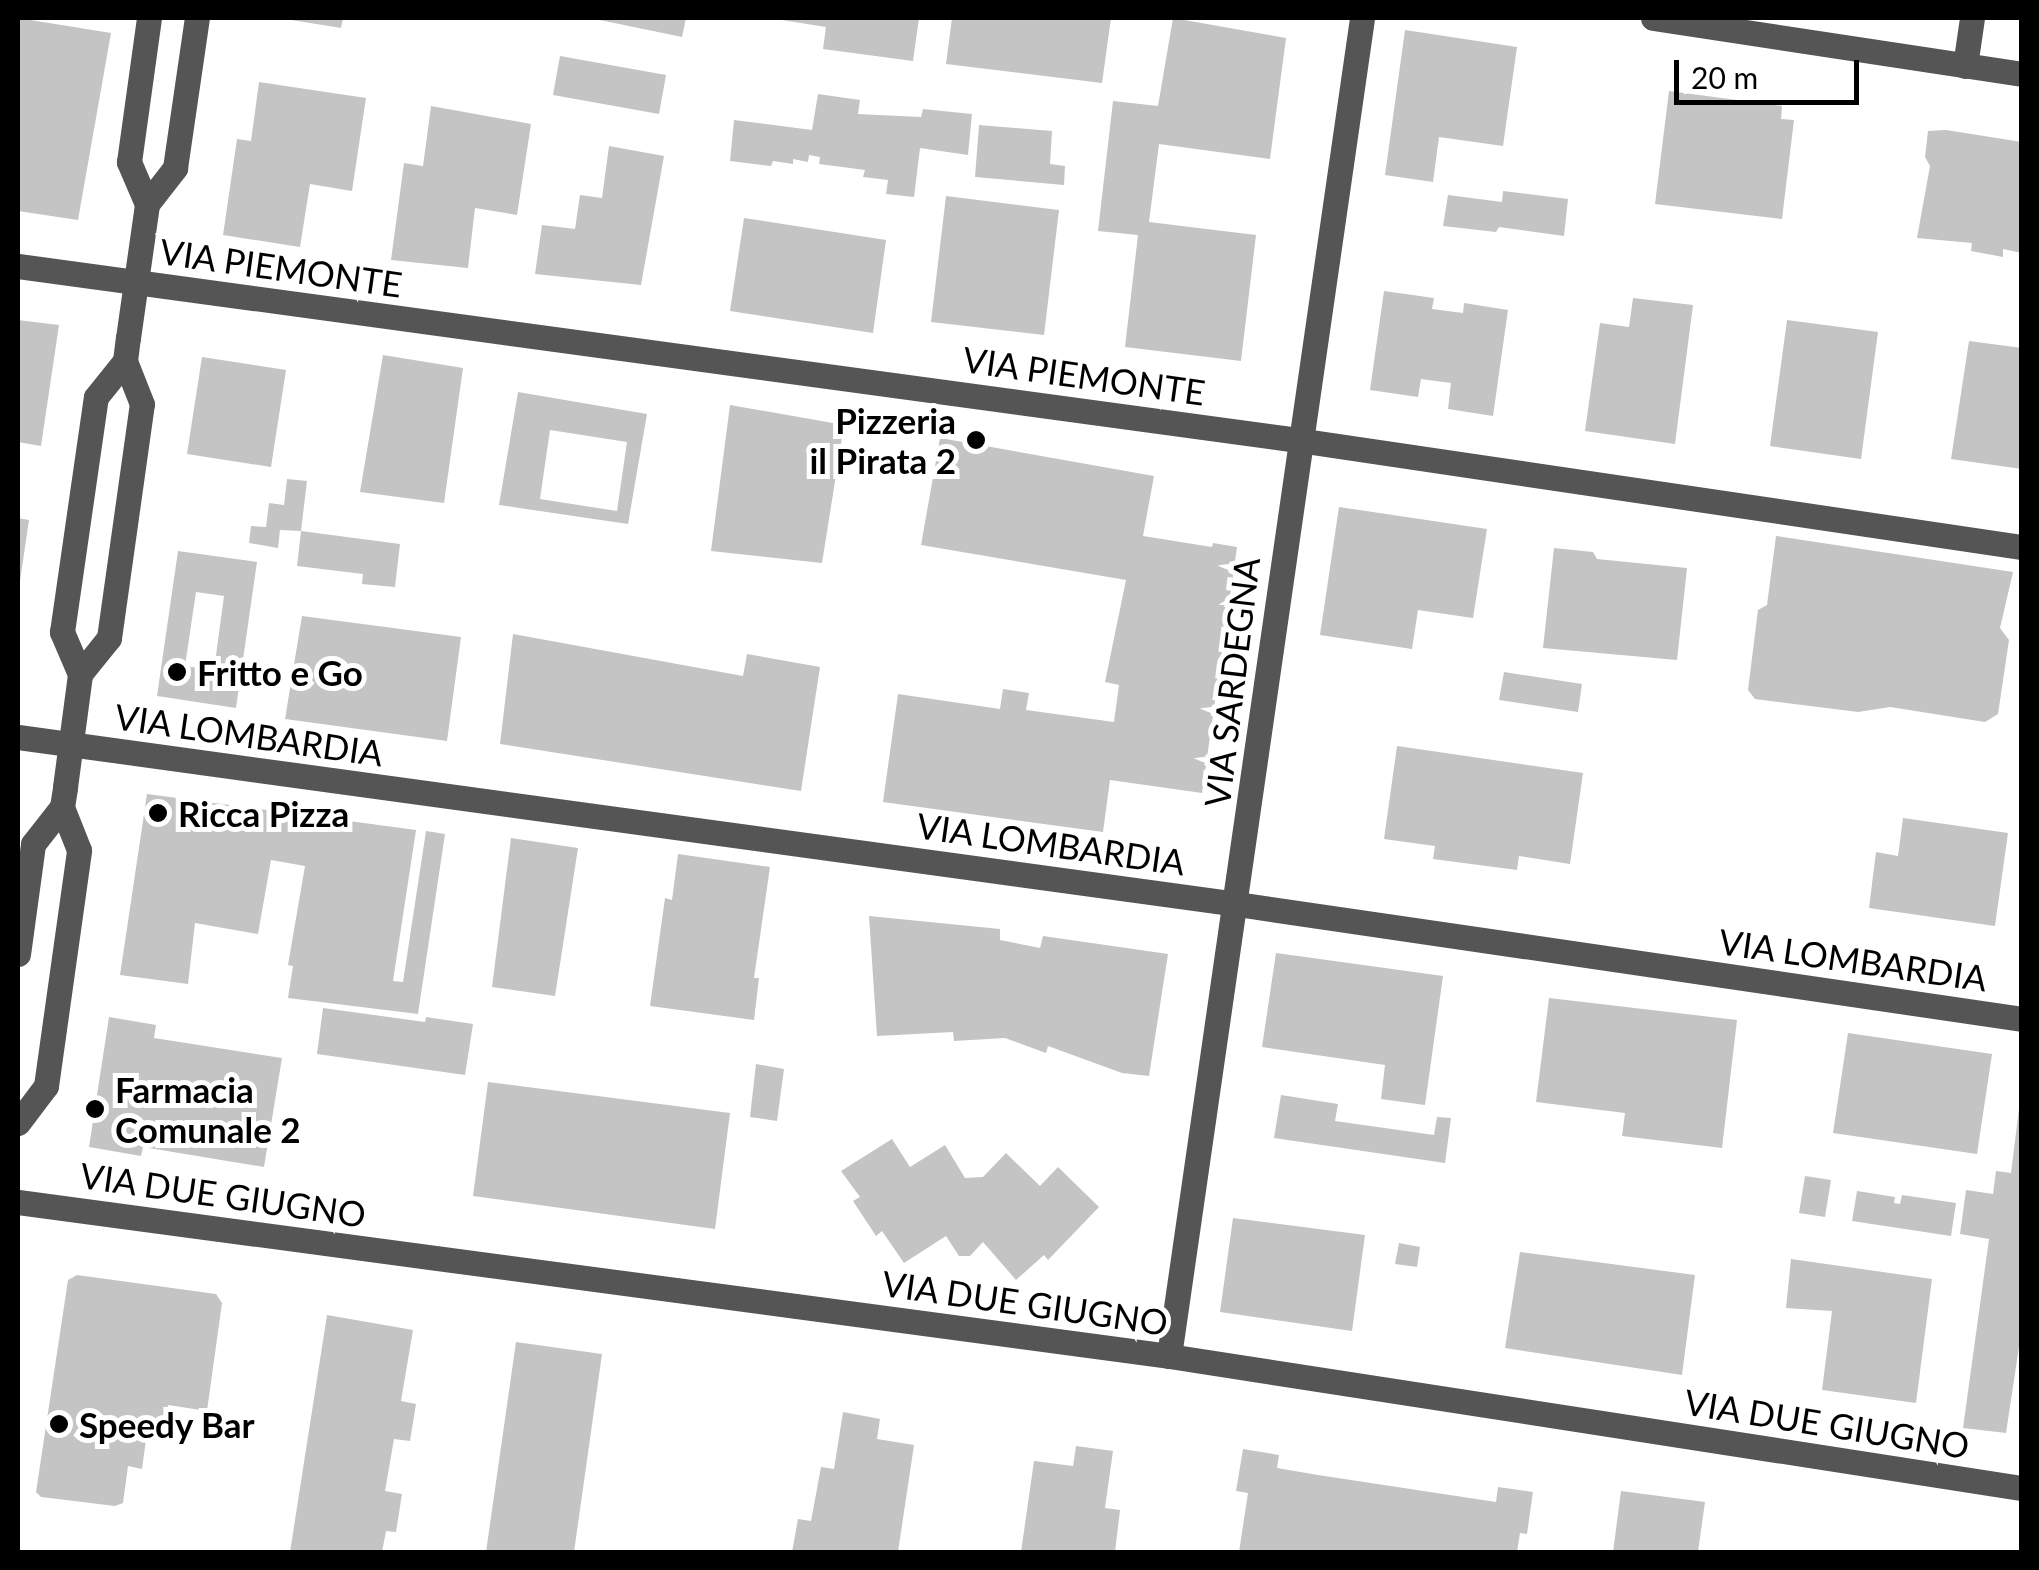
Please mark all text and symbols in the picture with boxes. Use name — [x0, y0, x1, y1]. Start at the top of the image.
scale bar — [1679, 40, 1864, 102]
text: 20 m — [1691, 59, 1758, 95]
street label: VIA PIEMONTE — [157, 229, 405, 305]
street label: VIA PIEMONTE — [960, 337, 1208, 413]
place label: Pizzeria il Pirata 2 — [809, 399, 956, 481]
marker: Pizzeria il Pirata 2 — [965, 429, 987, 451]
street label: VIA SARDEGNA — [1195, 554, 1267, 810]
place label: Fritto e Go — [197, 651, 363, 693]
marker: Fritto e Go — [166, 661, 188, 683]
street label: VIA LOMBARDIA — [112, 694, 386, 774]
place label: Ricca Pizza — [178, 792, 349, 834]
marker: Ricca Pizza — [147, 802, 169, 824]
street label: VIA LOMBARDIA — [914, 803, 1188, 883]
street label: VIA LOMBARDIA — [1716, 919, 1990, 999]
place label: Farmacia Comunale 2 — [115, 1068, 301, 1150]
marker: Farmacia Comunale 2 — [84, 1098, 106, 1120]
street label: VIA DUE GIUGNO — [77, 1153, 369, 1235]
street label: VIA DUE GIUGNO — [879, 1261, 1171, 1343]
street label: VIA DUE GIUGNO — [1681, 1380, 1973, 1466]
place label: Speedy Bar — [79, 1403, 256, 1445]
marker: Speedy Bar — [48, 1413, 70, 1435]

